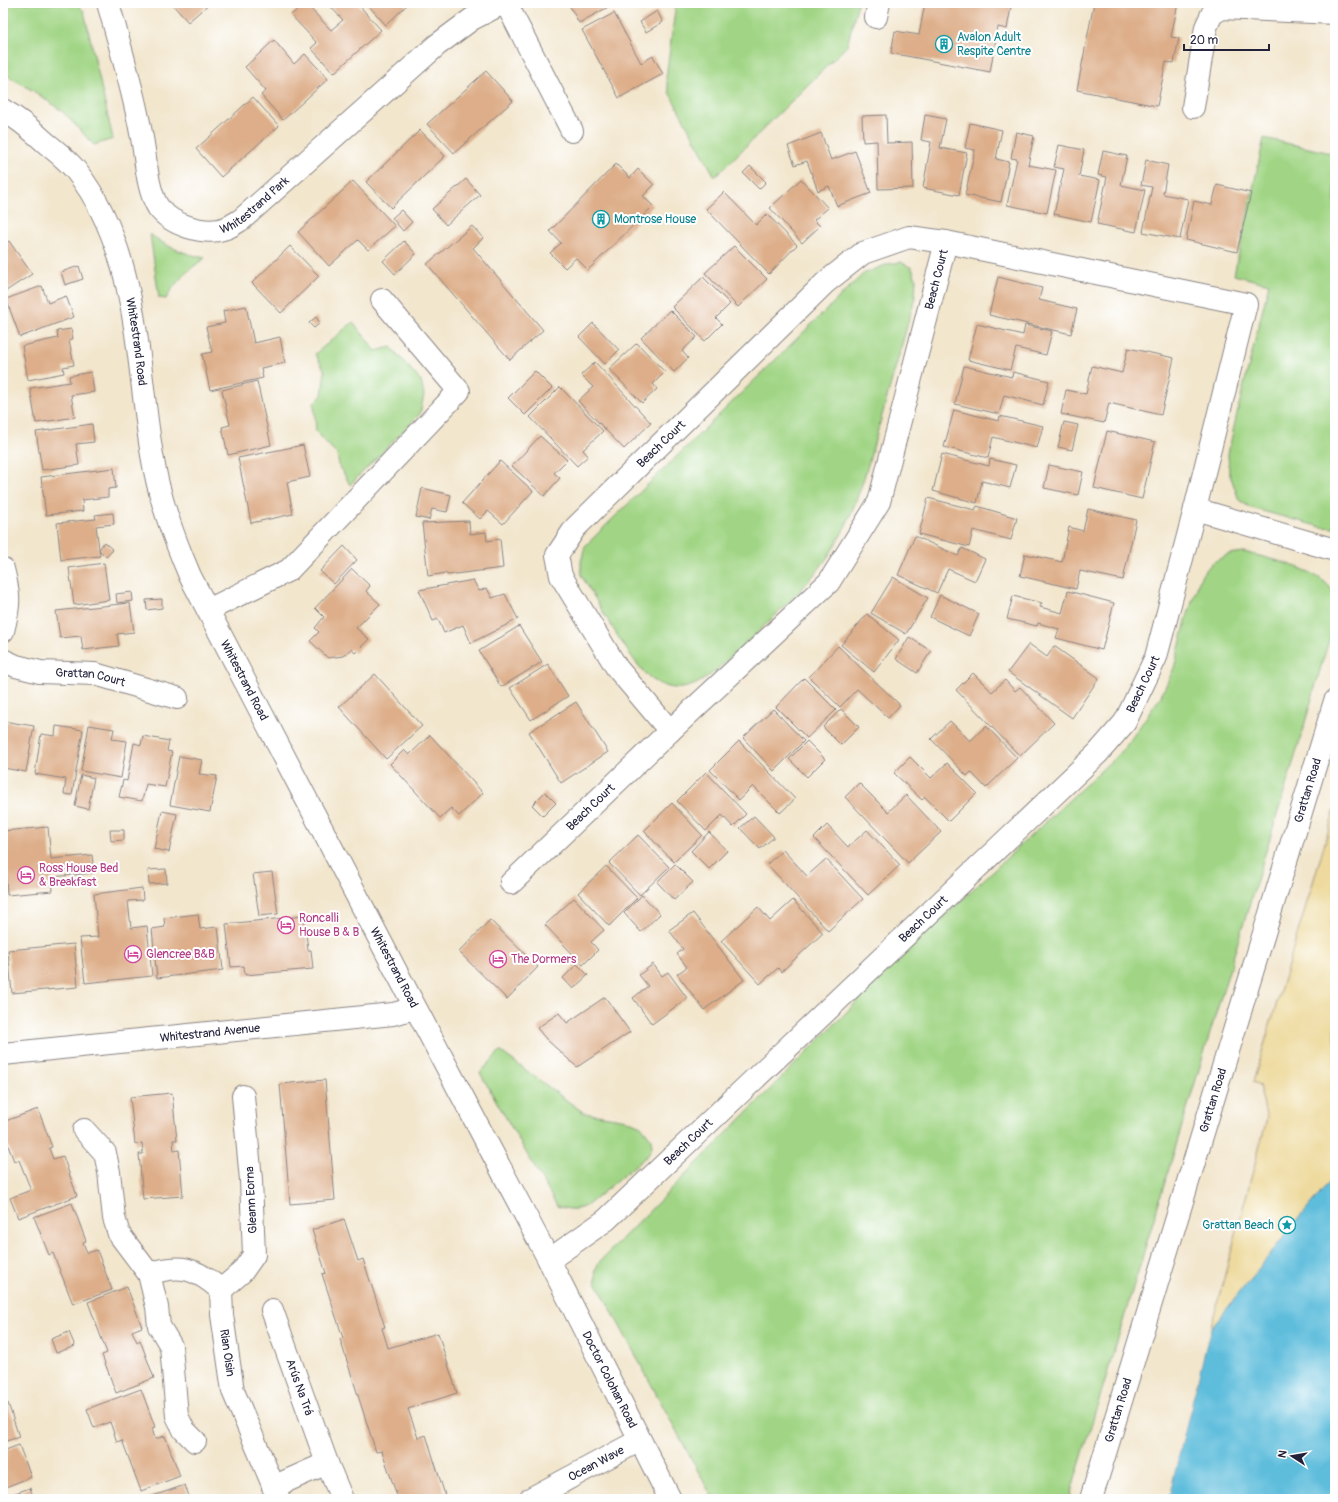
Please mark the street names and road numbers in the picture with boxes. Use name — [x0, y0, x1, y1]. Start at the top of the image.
street label: Whitestrand Park — [218, 174, 292, 238]
street label: Beach Court — [922, 248, 952, 311]
street label: Whitestrand Road — [122, 296, 150, 387]
street label: Beach Court — [634, 417, 689, 471]
street label: Whitestrand Road — [217, 638, 271, 723]
street label: Beach Court — [1123, 653, 1164, 715]
street label: Grattan Court — [55, 666, 127, 691]
street label: Grattan Road — [1291, 756, 1325, 825]
street label: Beach Court — [563, 780, 618, 834]
street label: Beach Court — [896, 892, 951, 946]
street label: Whitestrand Road — [367, 925, 421, 1011]
street label: Whitestrand Avenue — [159, 1021, 261, 1046]
street label: Grattan Road — [1196, 1066, 1230, 1134]
street label: Beach Court — [661, 1116, 716, 1169]
street label: Gleann Eorna — [242, 1166, 261, 1234]
street label: Rian Oisin — [216, 1328, 238, 1378]
street label: Doctor Colohan Road — [578, 1329, 640, 1431]
street label: Arús Na Trá — [282, 1357, 316, 1418]
street label: Grattan Road — [1102, 1376, 1136, 1444]
street label: Ocean Wave — [566, 1443, 627, 1485]

